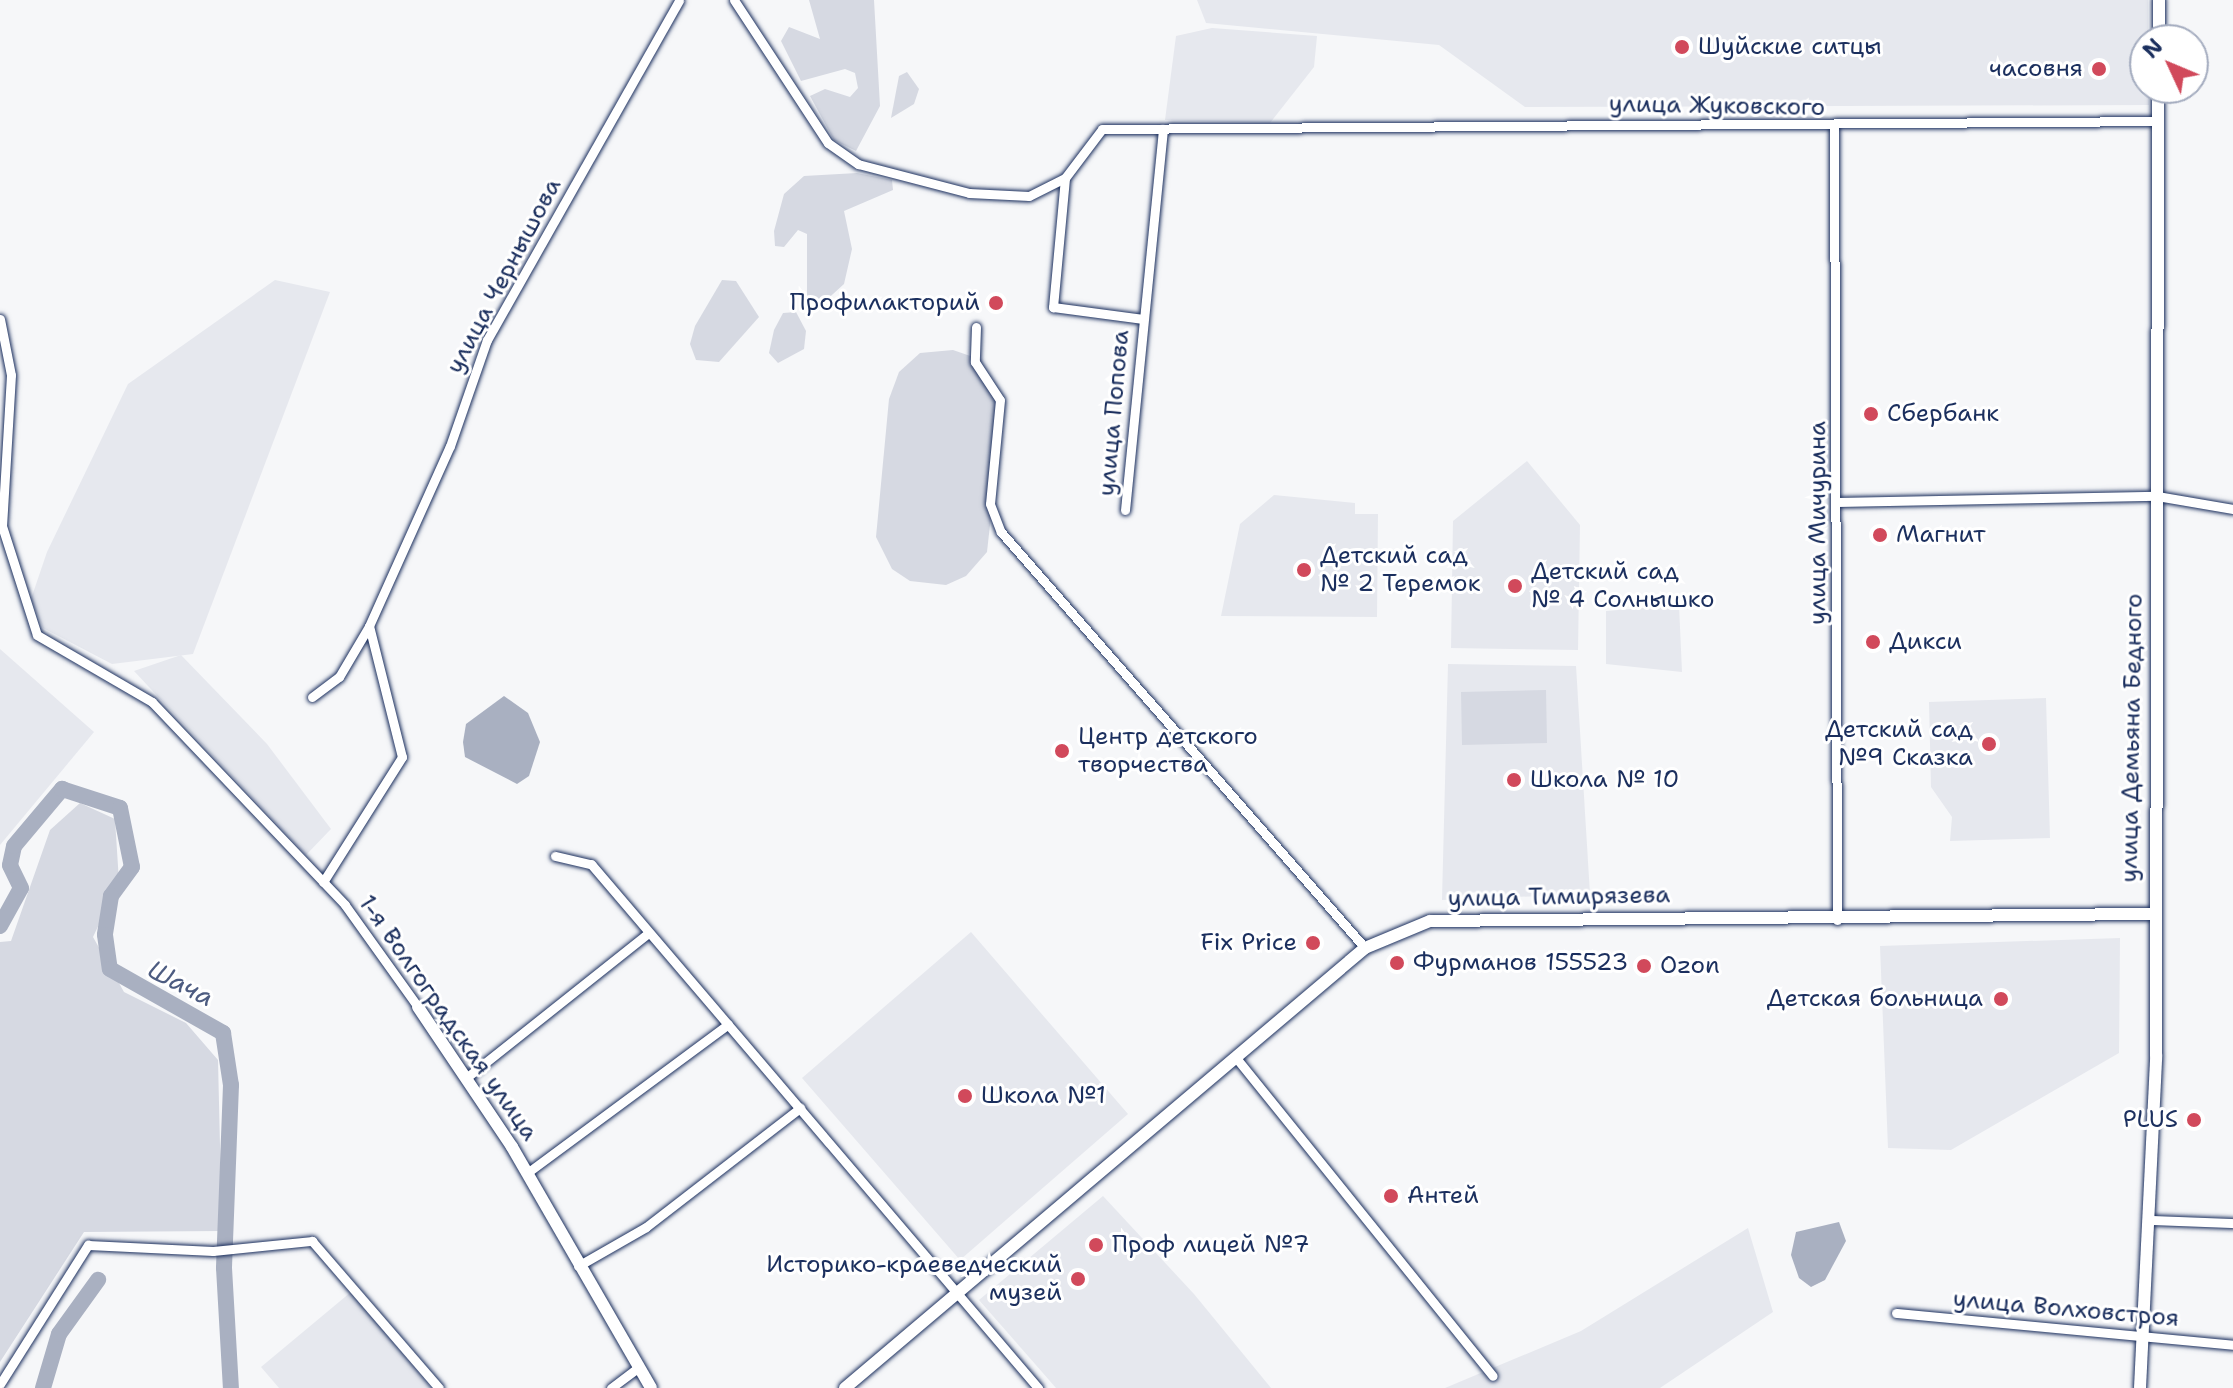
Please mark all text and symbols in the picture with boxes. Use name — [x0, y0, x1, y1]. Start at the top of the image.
north arrow — [2129, 24, 2209, 104]
text: N — [2136, 32, 2169, 65]
place label: Шуйские ситцы — [1698, 33, 1882, 61]
marker: Шуйские ситцы — [1673, 38, 1691, 56]
place label: часовня — [1989, 55, 2083, 83]
marker: часовня — [2090, 60, 2108, 78]
street label: улица Жуковского — [1609, 90, 1825, 122]
street label: улица Чернышова — [440, 174, 568, 378]
place label: Профилакторий — [790, 289, 980, 317]
marker: Профилакторий — [987, 294, 1005, 312]
street label: улица Попова — [1092, 329, 1136, 497]
place label: Сбербанк — [1887, 400, 1999, 428]
marker: Сбербанк — [1862, 405, 1880, 423]
street label: улица Мичурина — [1804, 421, 1832, 625]
place label: Магнит — [1896, 521, 1985, 549]
marker: Магнит — [1871, 526, 1889, 544]
place label: Детский сад № 2 Теремок — [1320, 542, 1480, 598]
place label: Детский сад № 4 Солнышко — [1531, 558, 1714, 614]
marker: Детский сад № 2 Теремок — [1295, 561, 1313, 579]
marker: Детский сад № 4 Солнышко — [1506, 577, 1524, 595]
street label: улица Демьяна Бедного — [2115, 593, 2149, 883]
place label: Дикси — [1889, 628, 1962, 656]
marker: Дикси — [1864, 633, 1882, 651]
place label: Детский сад №9 Сказка — [1825, 716, 1973, 772]
place label: Центр детского творчества — [1078, 723, 1258, 779]
marker: Детский сад №9 Сказка — [1980, 735, 1998, 753]
marker: Центр детского творчества — [1053, 742, 1071, 760]
place label: Школа № 10 — [1530, 766, 1679, 794]
marker: Школа № 10 — [1505, 771, 1523, 789]
street label: улица Тимирязева — [1448, 881, 1670, 913]
street label: 1-я Волгоградская улица — [352, 890, 544, 1146]
place label: Fix Price — [1201, 929, 1297, 957]
marker: Fix Price — [1304, 934, 1322, 952]
place label: Фурманов 155523 — [1413, 949, 1628, 977]
place label: Ozon — [1660, 952, 1720, 980]
water label: Шача — [143, 953, 219, 1013]
marker: Фурманов 155523 — [1388, 954, 1406, 972]
marker: Ozon — [1635, 957, 1653, 975]
place label: Детская больница — [1767, 985, 1983, 1013]
marker: Детская больница — [1990, 988, 2012, 1010]
place label: Школа №1 — [981, 1082, 1106, 1110]
marker: Школа №1 — [956, 1087, 974, 1105]
place label: PLUS — [2123, 1106, 2178, 1134]
marker: PLUS — [2185, 1111, 2203, 1129]
place label: Антей — [1407, 1182, 1479, 1210]
marker: Антей — [1382, 1187, 1400, 1205]
place label: Проф лицей №7 — [1112, 1231, 1310, 1259]
marker: Проф лицей №7 — [1087, 1236, 1105, 1254]
place label: Историко-краеведческий музей — [766, 1251, 1062, 1307]
marker: Историко-краеведческий музей — [1069, 1270, 1087, 1288]
street label: улица Волховстроя — [1952, 1285, 2180, 1333]

